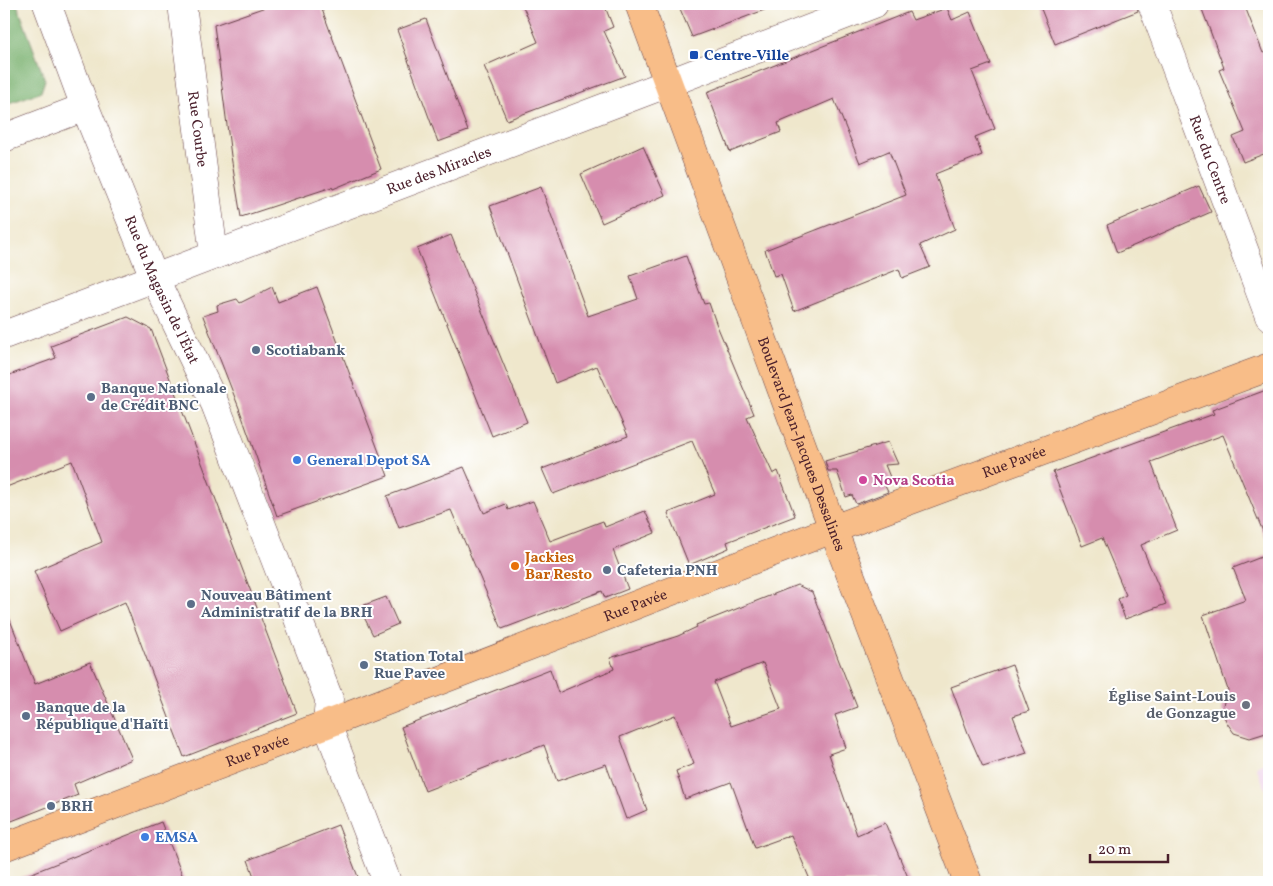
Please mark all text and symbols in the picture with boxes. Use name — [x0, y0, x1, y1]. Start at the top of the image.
place label: Centre-Ville — [704, 46, 789, 67]
marker: Centre-Ville — [688, 49, 700, 61]
street label: Rue Courbe — [181, 90, 212, 169]
street label: Rue du Centre — [1183, 113, 1235, 207]
street label: Rue des Miracles — [384, 142, 495, 201]
street label: Rue du Magasin de l'État — [118, 213, 203, 368]
street label: Boulevard Jean-Jacques Dessalines — [751, 334, 850, 555]
place label: Scotiabank — [266, 341, 345, 362]
marker: Scotiabank — [250, 344, 262, 356]
place label: Banque Nationale de Crédit BNC — [101, 379, 227, 417]
marker: Banque Nationale de Crédit BNC — [85, 391, 97, 403]
street label: Rue Pavée — [980, 442, 1049, 485]
place label: General Depot SA — [307, 451, 431, 472]
marker: General Depot SA — [291, 454, 303, 466]
place label: Nova Scotia — [873, 471, 955, 492]
marker: Nova Scotia — [857, 474, 869, 486]
place label: Jackies Bar Resto — [524, 548, 593, 586]
marker: Jackies Bar Resto — [509, 560, 521, 572]
place label: Cafeteria PNH — [617, 561, 718, 582]
marker: Cafeteria PNH — [601, 564, 613, 576]
street label: Rue Pavée — [601, 585, 671, 628]
place label: Nouveau Bâtiment Administratif de la BRH — [201, 586, 373, 624]
marker: Nouveau Bâtiment Administratif de la BRH — [185, 598, 197, 610]
place label: Station Total Rue Pavee — [374, 647, 464, 685]
marker: Station Total Rue Pavee — [358, 659, 370, 671]
place label: Église Saint-Louis de Gonzague — [1109, 687, 1236, 725]
place label: Banque de la République d'Haïti — [36, 698, 169, 736]
marker: Église Saint-Louis de Gonzague — [1240, 699, 1252, 711]
marker: Banque de la République d'Haïti — [20, 710, 32, 722]
street label: Rue Pavée — [223, 730, 293, 774]
place label: BRH — [61, 797, 94, 818]
marker: BRH — [45, 800, 57, 812]
place label: EMSA — [155, 828, 198, 849]
marker: EMSA — [139, 831, 151, 843]
scale bar — [1090, 831, 1168, 863]
text: 20 m — [1098, 840, 1131, 861]

